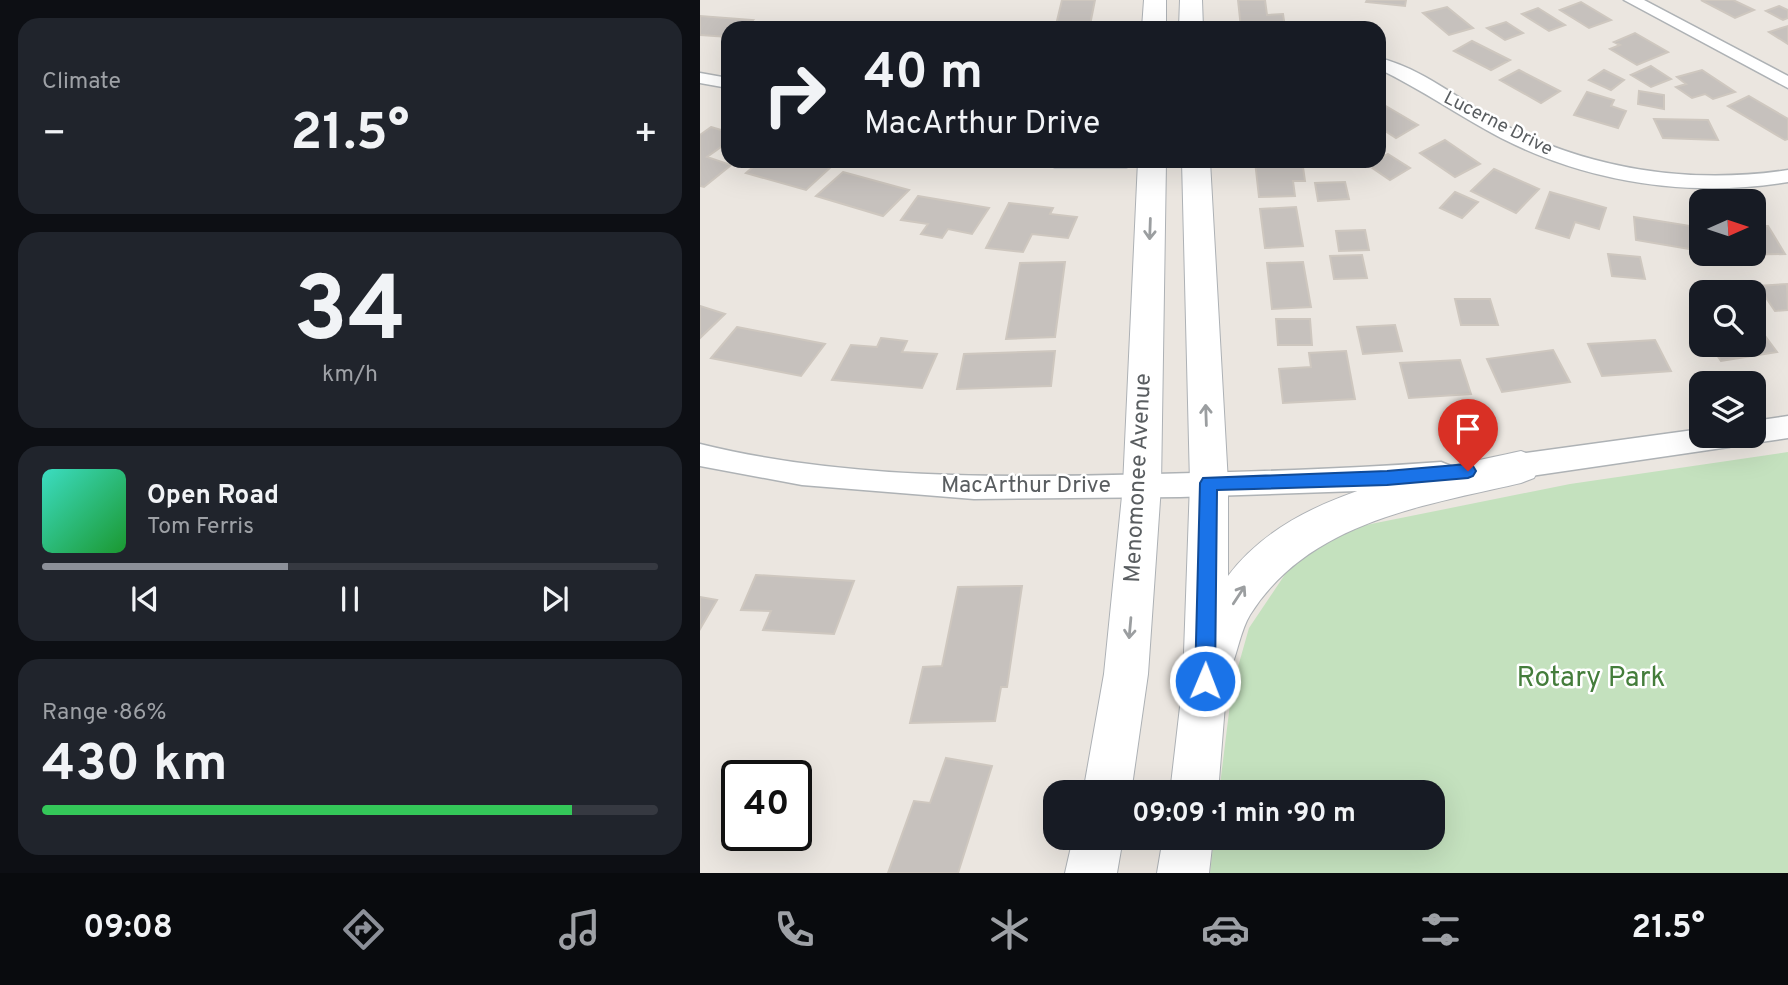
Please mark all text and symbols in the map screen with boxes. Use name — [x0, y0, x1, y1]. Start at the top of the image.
text: 40 m — [864, 44, 983, 106]
icon: right — [749, 49, 840, 140]
text: Climate — [42, 68, 121, 97]
street label: Lucerne Drive — [1439, 86, 1557, 162]
text: 21.5° — [291, 102, 409, 168]
text: MacArthur Drive — [864, 105, 1100, 145]
text: − — [42, 111, 67, 160]
text: + — [633, 111, 658, 160]
north arrow — [1689, 189, 1766, 266]
map controls — [1689, 189, 1766, 448]
one-way arrow — [1143, 217, 1157, 240]
text: 34 — [293, 258, 407, 373]
button: search — [1689, 280, 1766, 357]
text: km/h — [322, 361, 378, 390]
button: layers — [1689, 371, 1766, 448]
street label: Menomonee Avenue — [1119, 373, 1159, 583]
pin — [1438, 399, 1498, 471]
one-way arrow — [1199, 404, 1212, 427]
icon: arrive — [1449, 410, 1487, 448]
street label: MacArthur Drive — [941, 472, 1111, 501]
text: Open Road — [147, 480, 279, 513]
text: Tom Ferris — [147, 513, 254, 542]
icon: previous — [126, 580, 164, 618]
icon: pause — [331, 580, 369, 618]
icon: next — [536, 580, 574, 618]
one-way arrow — [1232, 585, 1246, 605]
one-way arrow — [1123, 616, 1136, 638]
position arrow — [1168, 644, 1242, 718]
park label: Rotary Park — [1517, 661, 1666, 697]
text: Range · 86% — [42, 699, 167, 728]
text: 430 km — [42, 733, 228, 799]
speed limit sign: 40 — [721, 760, 812, 851]
text: 09:09 · 1 min · 90 m — [1132, 798, 1356, 831]
icon: directions — [339, 905, 388, 954]
icon: music — [555, 905, 604, 954]
icon: phone — [770, 905, 819, 954]
icon: climate — [985, 905, 1034, 954]
icon: car — [1201, 905, 1250, 954]
icon: filters — [1416, 905, 1465, 954]
text: 09:08 — [83, 909, 173, 949]
text: 21.5° — [1632, 909, 1705, 949]

